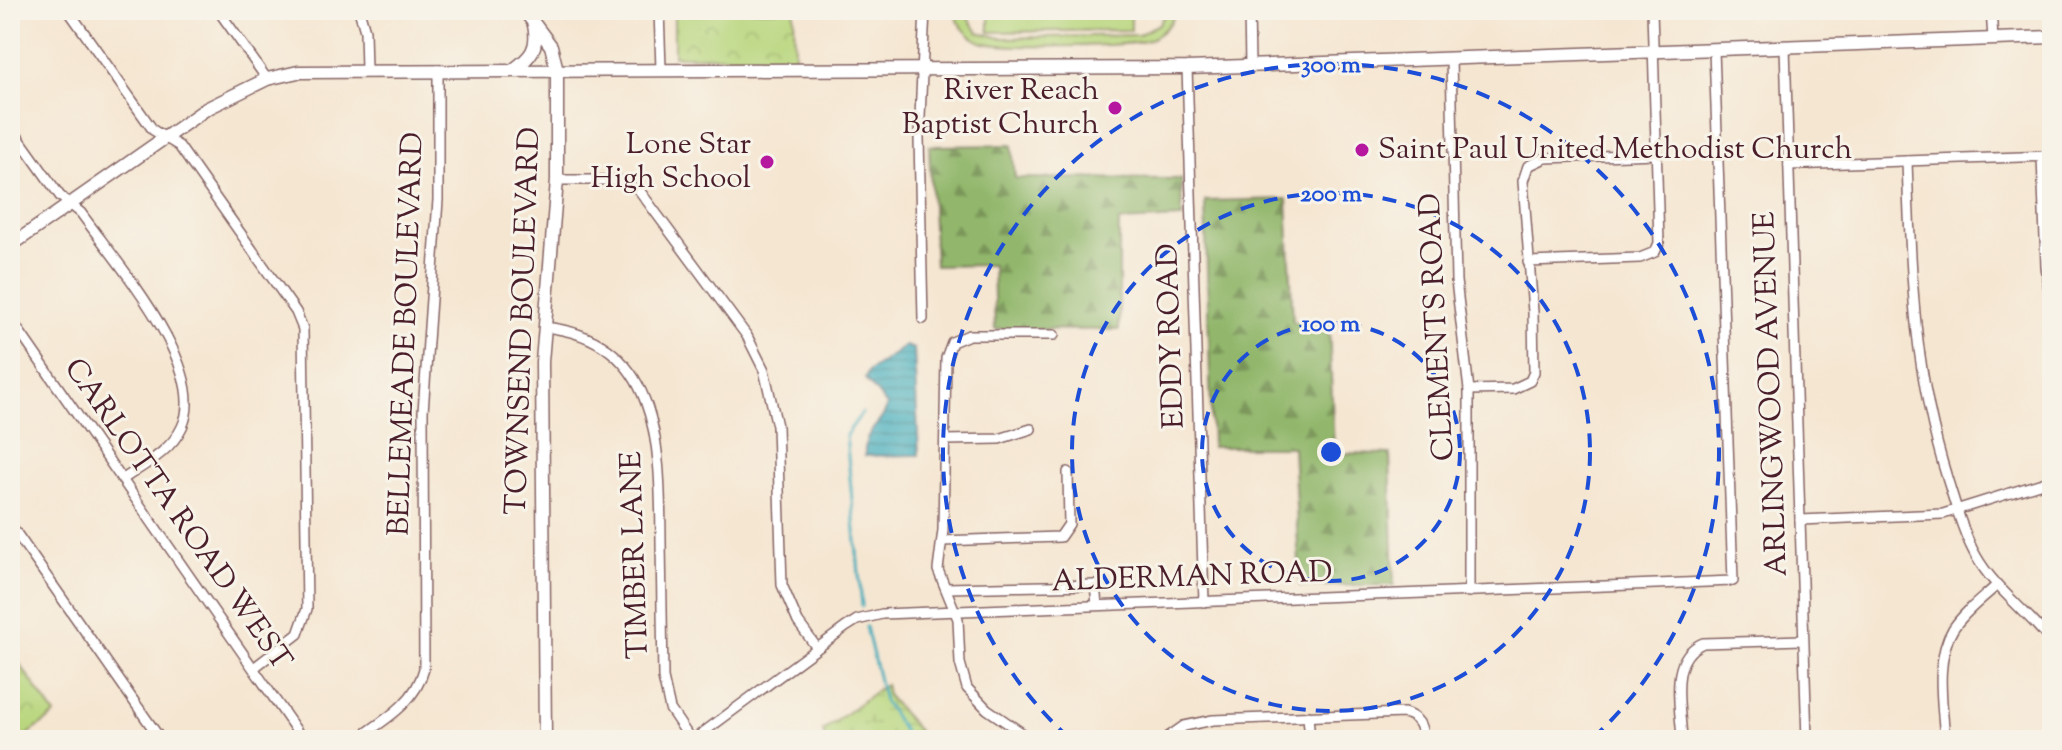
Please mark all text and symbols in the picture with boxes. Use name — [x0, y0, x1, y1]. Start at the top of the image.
text: 300 m — [1301, 49, 1361, 83]
place label: River Reach Baptist Church — [902, 70, 1099, 147]
marker: River Reach Baptist Church — [1106, 99, 1124, 117]
place label: Lone Star High School — [591, 124, 751, 201]
street label: TOWNSEND BOULEVARD — [496, 126, 552, 516]
place label: Saint Paul United Methodist Church — [1378, 129, 1853, 172]
street label: BELLEMEADE BOULEVARD — [378, 131, 436, 537]
marker: Saint Paul United Methodist Church — [1353, 141, 1371, 159]
marker: Lone Star High School — [758, 153, 776, 171]
text: 200 m — [1300, 178, 1362, 212]
street label: CLEMENTS ROAD — [1410, 192, 1466, 462]
street label: ARLINGWOOD AVENUE — [1744, 211, 1800, 577]
street label: EDDY ROAD — [1147, 243, 1197, 429]
text: 100 m — [1302, 308, 1360, 342]
street label: CARLOTTA ROAD WEST — [53, 350, 301, 680]
centre of rings — [1317, 438, 1345, 466]
street label: TIMBER LANE — [611, 450, 661, 660]
street label: ALDERMAN ROAD — [1051, 552, 1333, 604]

